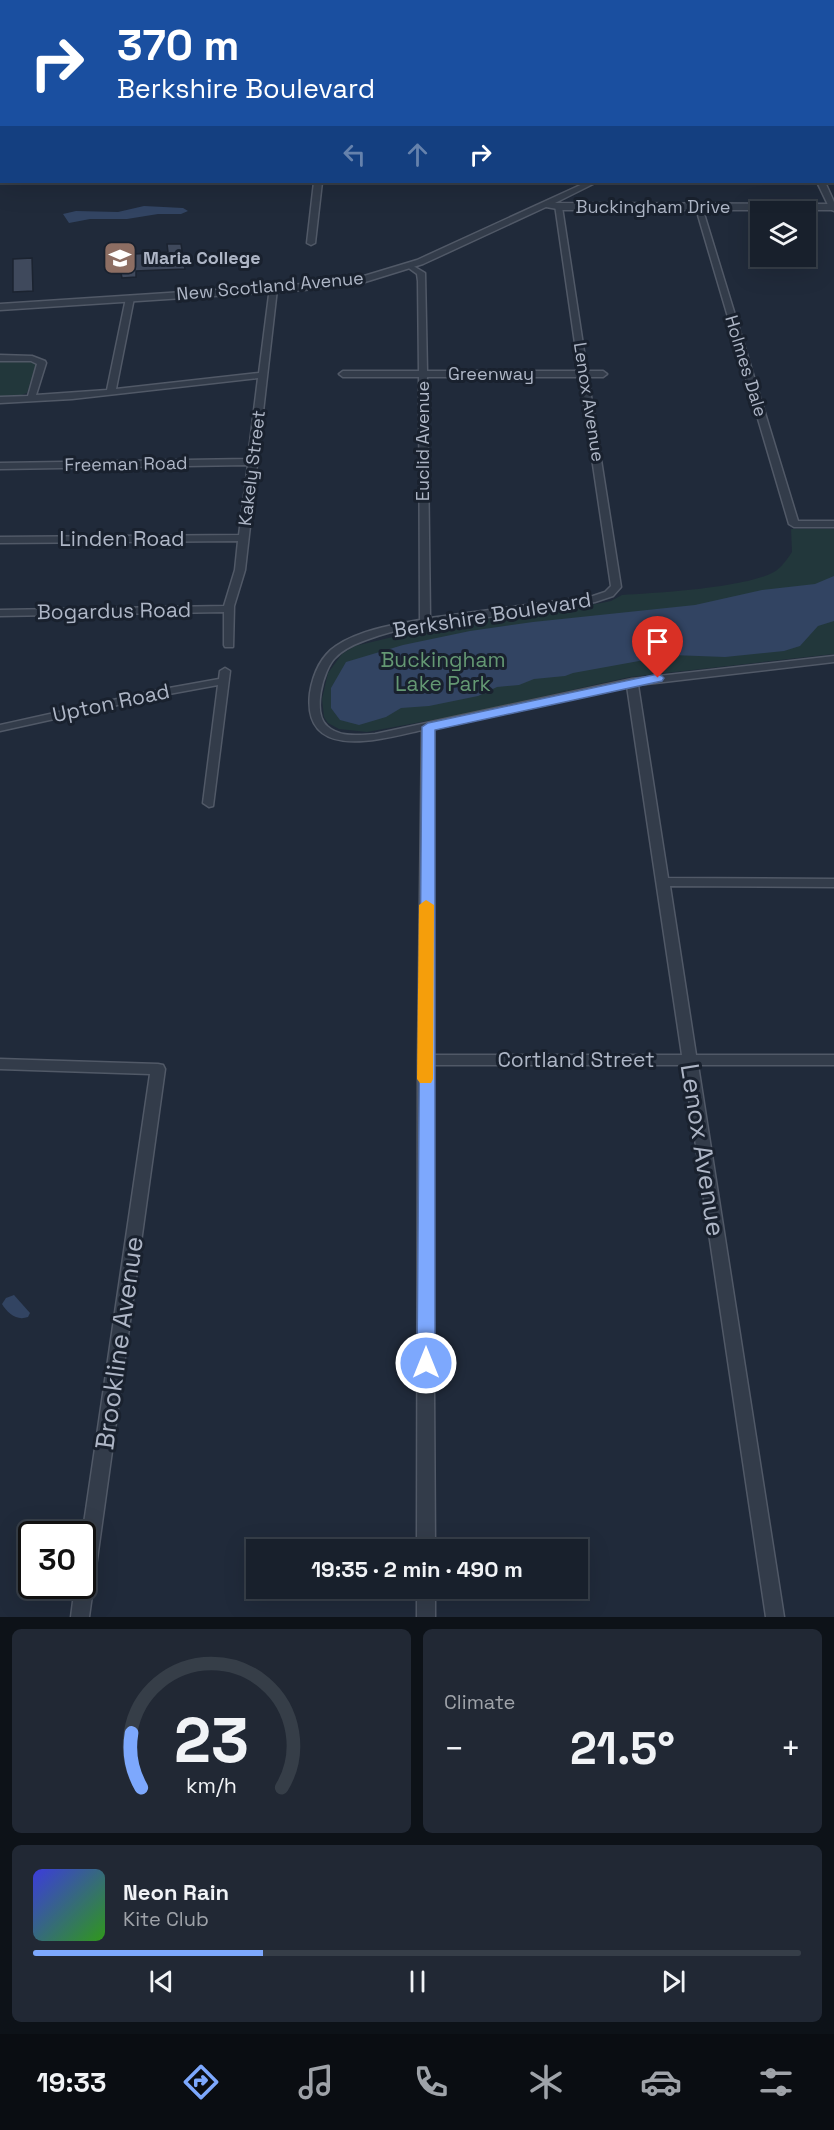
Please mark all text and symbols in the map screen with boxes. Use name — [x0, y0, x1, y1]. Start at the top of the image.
text: 370 m — [117, 19, 239, 72]
icon: right — [18, 24, 96, 102]
text: Berkshire Boulevard — [117, 71, 375, 106]
icon: left — [338, 138, 371, 171]
icon: ahead — [401, 138, 434, 171]
icon: right — [464, 138, 497, 171]
street label: Buckingham Drive — [576, 195, 730, 218]
map controls — [750, 201, 816, 267]
button: layers — [750, 201, 816, 267]
school or university icon: Maria College — [102, 240, 138, 276]
place label: Maria College — [143, 246, 261, 269]
street label: New Scotland Avenue — [175, 266, 364, 305]
street label: Holmes Dale — [720, 312, 773, 419]
street label: Lenox Avenue — [569, 341, 610, 463]
street label: Greenway — [448, 362, 534, 385]
street label: Euclid Avenue — [411, 381, 434, 501]
street label: Kakely Street — [233, 409, 270, 527]
street label: Freeman Road — [64, 451, 188, 476]
street label: Linden Road — [59, 525, 185, 552]
street label: Berkshire Boulevard — [391, 585, 593, 644]
street label: Bogardus Road — [37, 596, 191, 625]
pin — [632, 616, 683, 678]
icon: arrive — [641, 625, 674, 658]
park label: Buckingham Lake Park — [380, 646, 506, 697]
street label: Upton Road — [50, 677, 172, 728]
street label: Cortland Street — [497, 1046, 655, 1073]
street label: Lenox Avenue — [673, 1061, 733, 1239]
street label: Brookline Avenue — [87, 1234, 151, 1452]
position arrow — [394, 1331, 458, 1395]
speed limit sign: 30 — [18, 1521, 96, 1599]
text: 19:35 · 2 min · 490 m — [311, 1555, 523, 1583]
text: Climate — [444, 1689, 515, 1715]
text: 23 — [174, 1701, 249, 1780]
text: 21.5° — [570, 1720, 675, 1777]
text: − — [444, 1728, 464, 1770]
text: + — [781, 1728, 801, 1770]
text: km/h — [186, 1772, 237, 1799]
text: Neon Rain — [123, 1878, 229, 1906]
text: Kite Club — [123, 1906, 209, 1932]
icon: previous — [145, 1965, 178, 1998]
icon: pause — [401, 1965, 434, 1998]
icon: next — [657, 1965, 690, 1998]
icon: directions — [180, 2061, 222, 2103]
icon: music — [295, 2061, 337, 2103]
icon: phone — [410, 2061, 452, 2103]
icon: climate — [525, 2061, 567, 2103]
icon: car — [640, 2061, 682, 2103]
icon: filters — [755, 2061, 797, 2103]
text: 19:33 — [37, 2065, 106, 2100]

